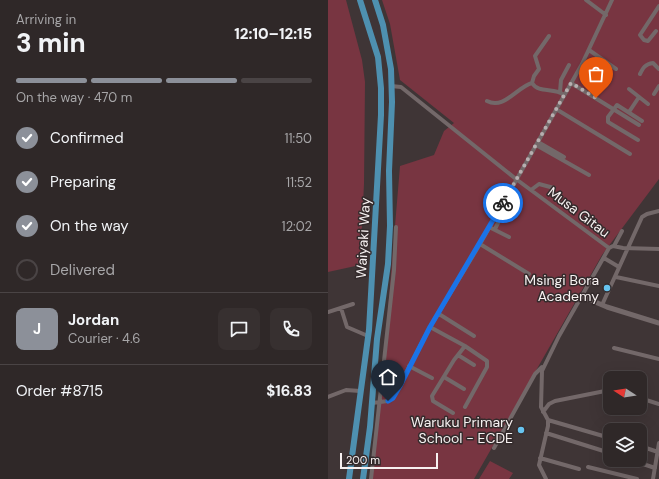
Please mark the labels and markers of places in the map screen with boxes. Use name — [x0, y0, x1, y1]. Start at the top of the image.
pin — [579, 57, 613, 98]
place label: Msingi Bora Academy — [524, 271, 599, 305]
marker: Msingi Bora Academy — [602, 283, 612, 293]
pin — [371, 360, 405, 401]
place label: Waruku Primary School - ECDE — [411, 413, 513, 447]
marker: Waruku Primary School - ECDE — [516, 425, 526, 435]

